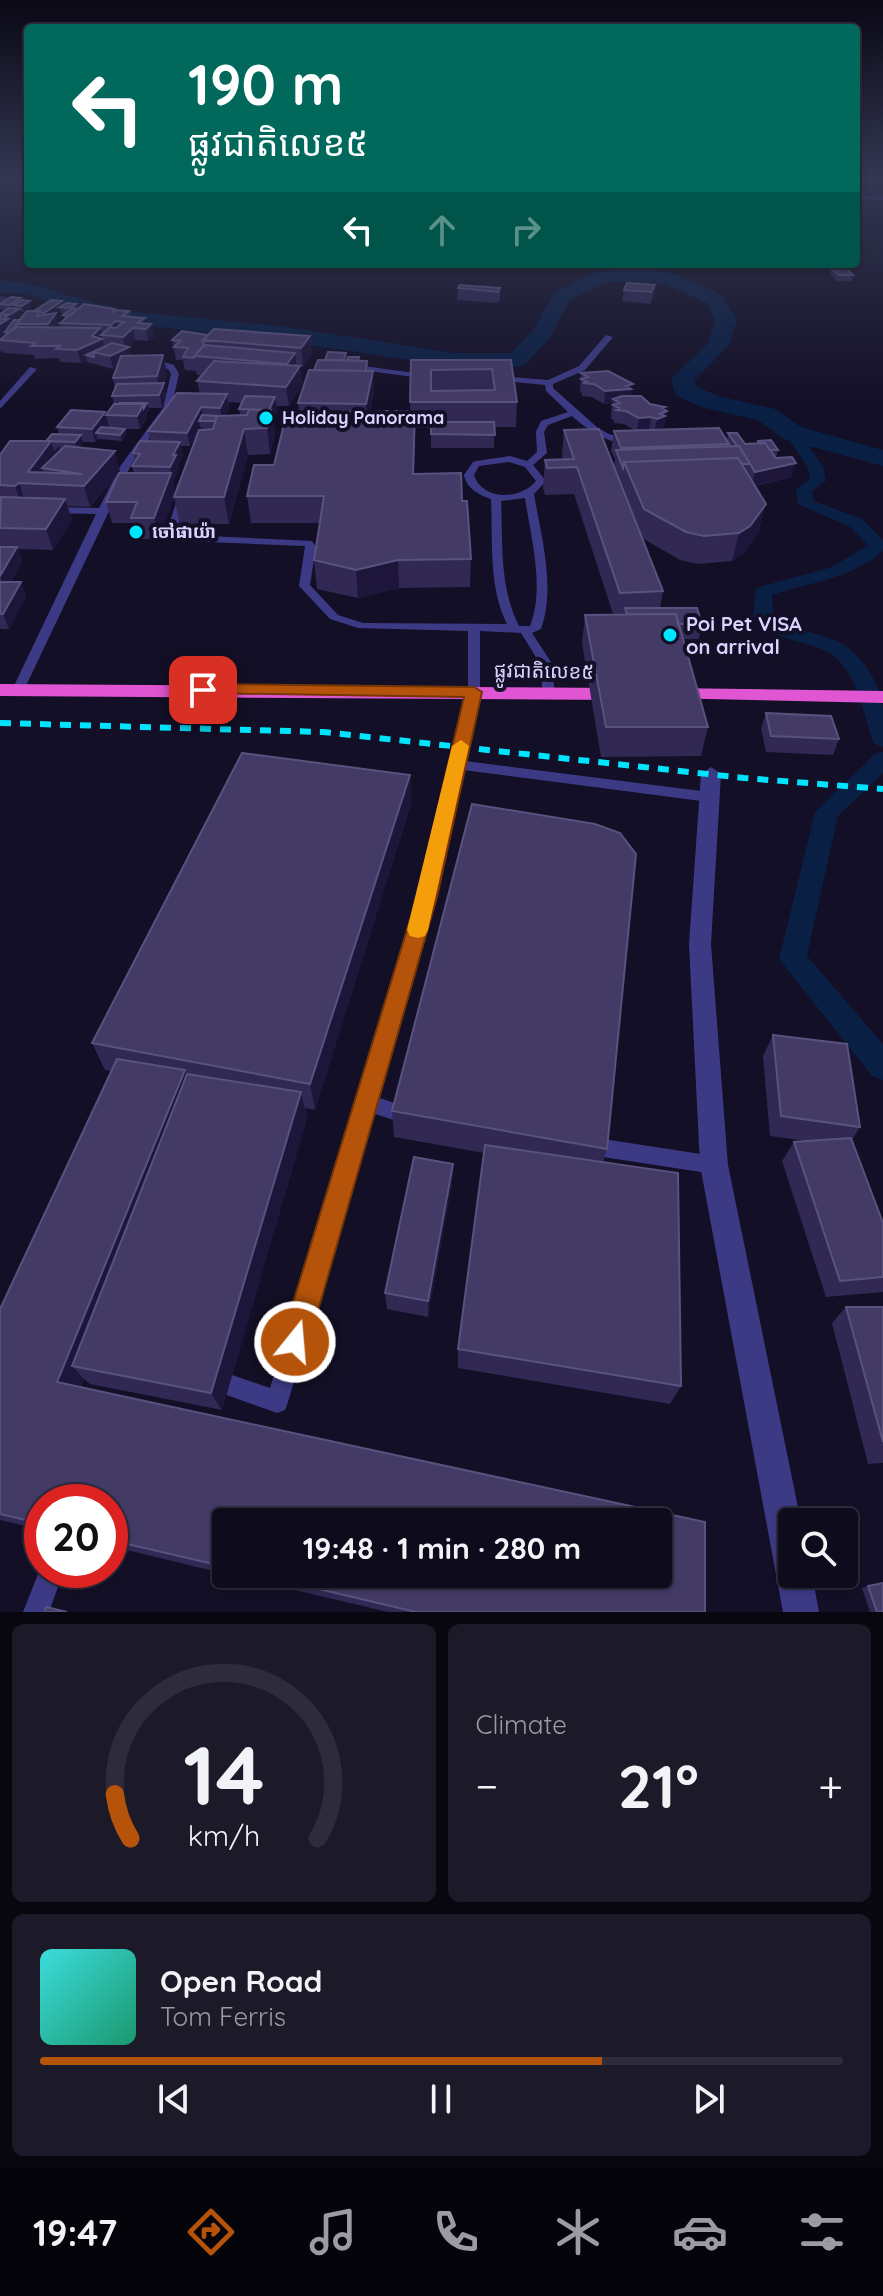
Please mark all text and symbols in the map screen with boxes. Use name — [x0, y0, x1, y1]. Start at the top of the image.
text: 190 m — [188, 49, 343, 119]
icon: left — [56, 56, 160, 160]
text: ផ្លូវជាតិលេខ៥ — [188, 120, 368, 165]
icon: left — [336, 208, 380, 252]
icon: ahead — [420, 208, 464, 252]
icon: right — [504, 208, 548, 252]
place label: Holiday Panorama — [282, 406, 444, 429]
marker: Holiday Panorama — [257, 409, 275, 427]
place label: ចៅផាយ៉ា — [152, 520, 216, 543]
marker: ចៅផាយ៉ា — [127, 523, 145, 541]
place label: Poi Pet VISA on arrival — [686, 611, 802, 659]
marker: Poi Pet VISA on arrival — [661, 626, 679, 644]
pin — [169, 656, 237, 724]
street label: ផ្លូវជាតិលេខ៥ — [494, 657, 594, 691]
icon: arrive — [181, 668, 225, 712]
position arrow — [253, 1300, 337, 1384]
speed limit sign: 20 — [24, 1484, 128, 1588]
map controls — [778, 1508, 858, 1588]
button: search — [778, 1508, 858, 1588]
text: 19:48 · 1 min · 280 m — [303, 1529, 581, 1567]
text: Climate — [476, 1708, 567, 1741]
text: 14 — [183, 1722, 264, 1826]
text: 21° — [618, 1748, 699, 1823]
text: − — [476, 1758, 498, 1813]
text: + — [818, 1758, 843, 1813]
text: km/h — [187, 1817, 260, 1853]
text: Open Road — [160, 1962, 322, 2000]
text: Tom Ferris — [160, 2000, 286, 2033]
icon: previous — [152, 2077, 196, 2121]
icon: pause — [419, 2077, 463, 2121]
icon: next — [687, 2077, 731, 2121]
icon: directions — [183, 2204, 239, 2260]
icon: music — [305, 2204, 361, 2260]
icon: phone — [428, 2204, 484, 2260]
icon: climate — [550, 2204, 606, 2260]
icon: car — [672, 2204, 728, 2260]
icon: filters — [794, 2204, 850, 2260]
text: 19:47 — [33, 2210, 117, 2255]

